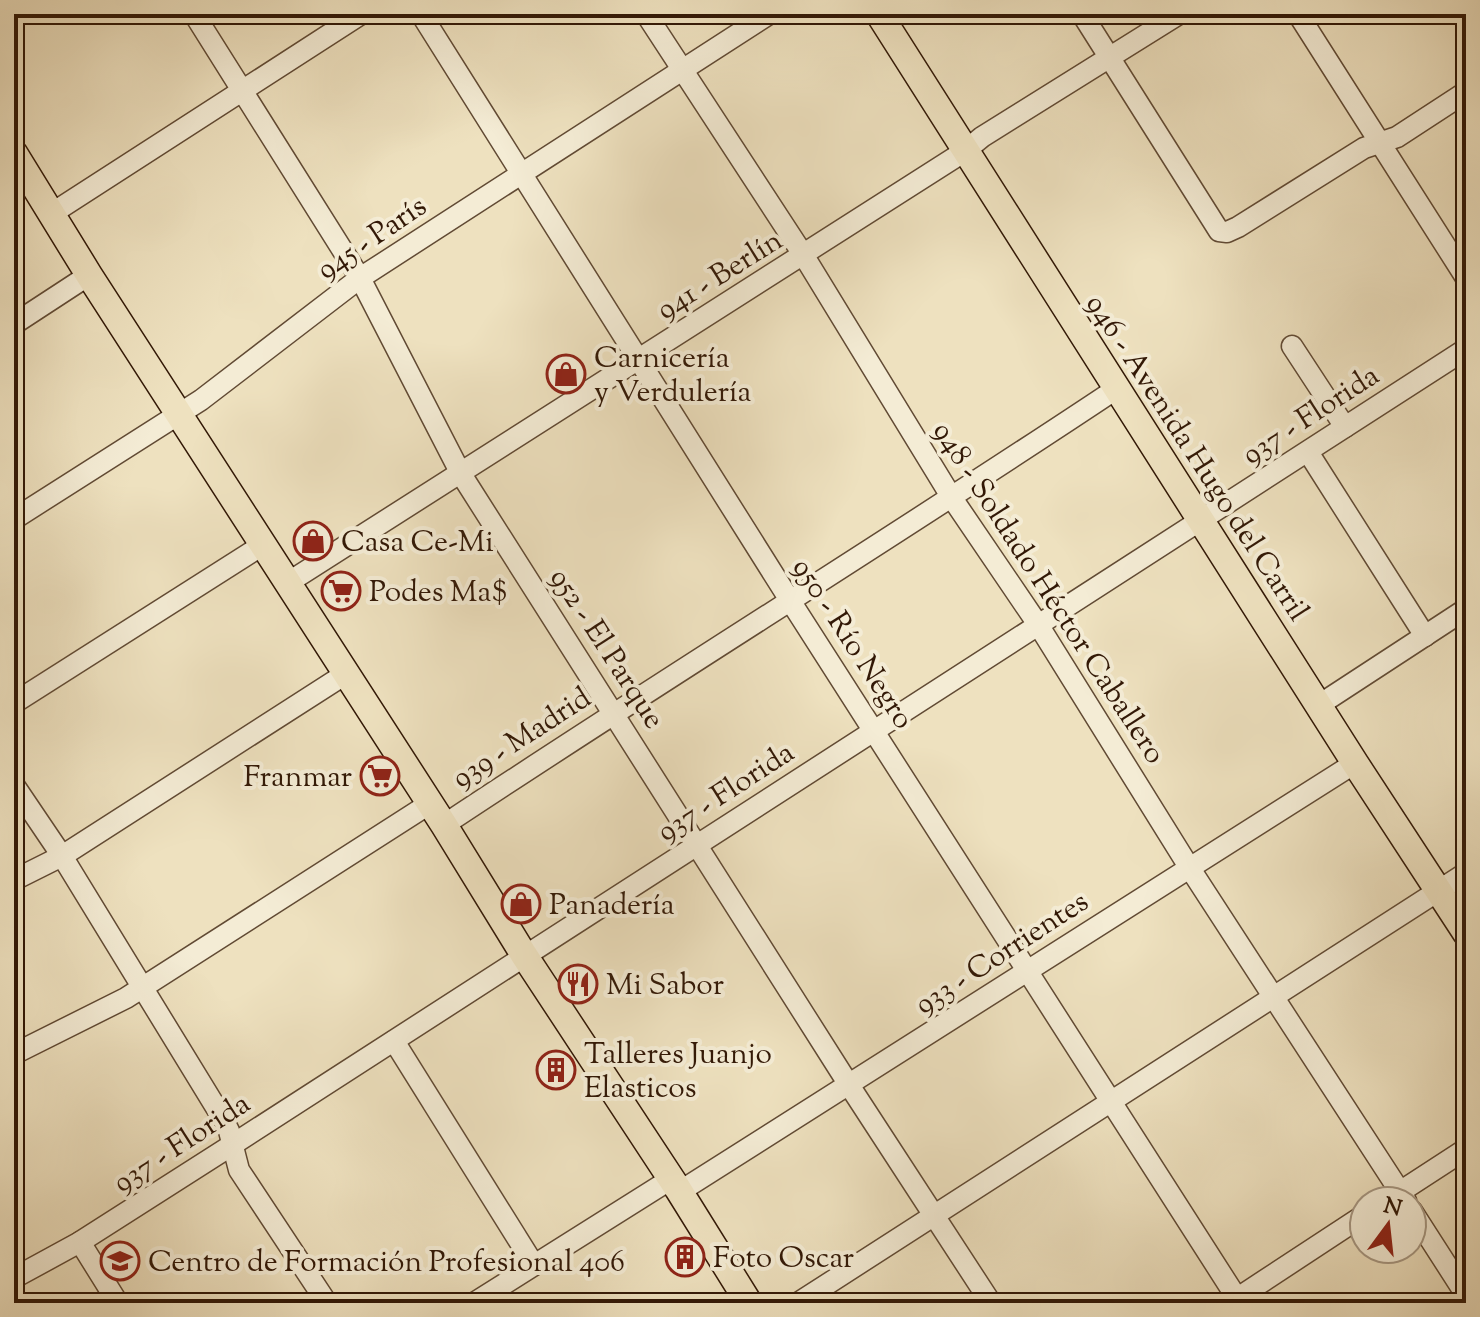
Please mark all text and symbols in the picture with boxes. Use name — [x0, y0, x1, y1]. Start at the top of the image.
street label: 945 - París — [309, 186, 436, 292]
street label: 941 - Berlín — [649, 220, 792, 332]
street label: 946 - Avenida Hugo del Carril — [1074, 286, 1318, 630]
place label: Carnicería y Verdulería — [594, 338, 752, 415]
shop icon: Carnicería y Verdulería — [545, 353, 587, 395]
street label: 937 - Florida — [1234, 355, 1389, 477]
street label: 948 - Soldado Héctor Caballero — [921, 414, 1175, 773]
shop icon: Casa Ce-Mi — [292, 520, 334, 562]
place label: Casa Ce-Mi — [341, 522, 494, 565]
street label: 950 - Río Negro — [780, 550, 923, 738]
street label: 952 - El Parque — [538, 561, 674, 738]
supermarket icon: Podes Ma$ — [320, 570, 362, 612]
place label: Podes Ma$ — [369, 572, 507, 615]
street label: 939 - Madrid — [444, 678, 600, 800]
street label: 937 - Florida — [649, 732, 804, 854]
supermarket icon: Franmar — [359, 755, 401, 797]
place label: Franmar — [244, 757, 352, 800]
street label: 933 - Corrientes — [907, 882, 1098, 1027]
shop icon: Panadería — [500, 883, 542, 925]
place label: Panadería — [549, 885, 675, 928]
restaurant icon: Mi Sabor — [557, 963, 599, 1005]
place label: Mi Sabor — [606, 965, 724, 1008]
place label: Talleres Juanjo Elasticos — [584, 1034, 772, 1111]
building icon: Talleres Juanjo Elasticos — [535, 1049, 577, 1091]
street label: 937 - Florida — [105, 1083, 260, 1205]
north arrow — [1348, 1185, 1428, 1265]
text: N — [1380, 1191, 1405, 1226]
building icon: Foto Oscar — [664, 1236, 706, 1278]
place label: Foto Oscar — [713, 1238, 854, 1281]
school or university icon: Centro de Formación Profesional 406 — [99, 1240, 141, 1282]
place label: Centro de Formación Profesional 406 — [148, 1242, 625, 1285]

